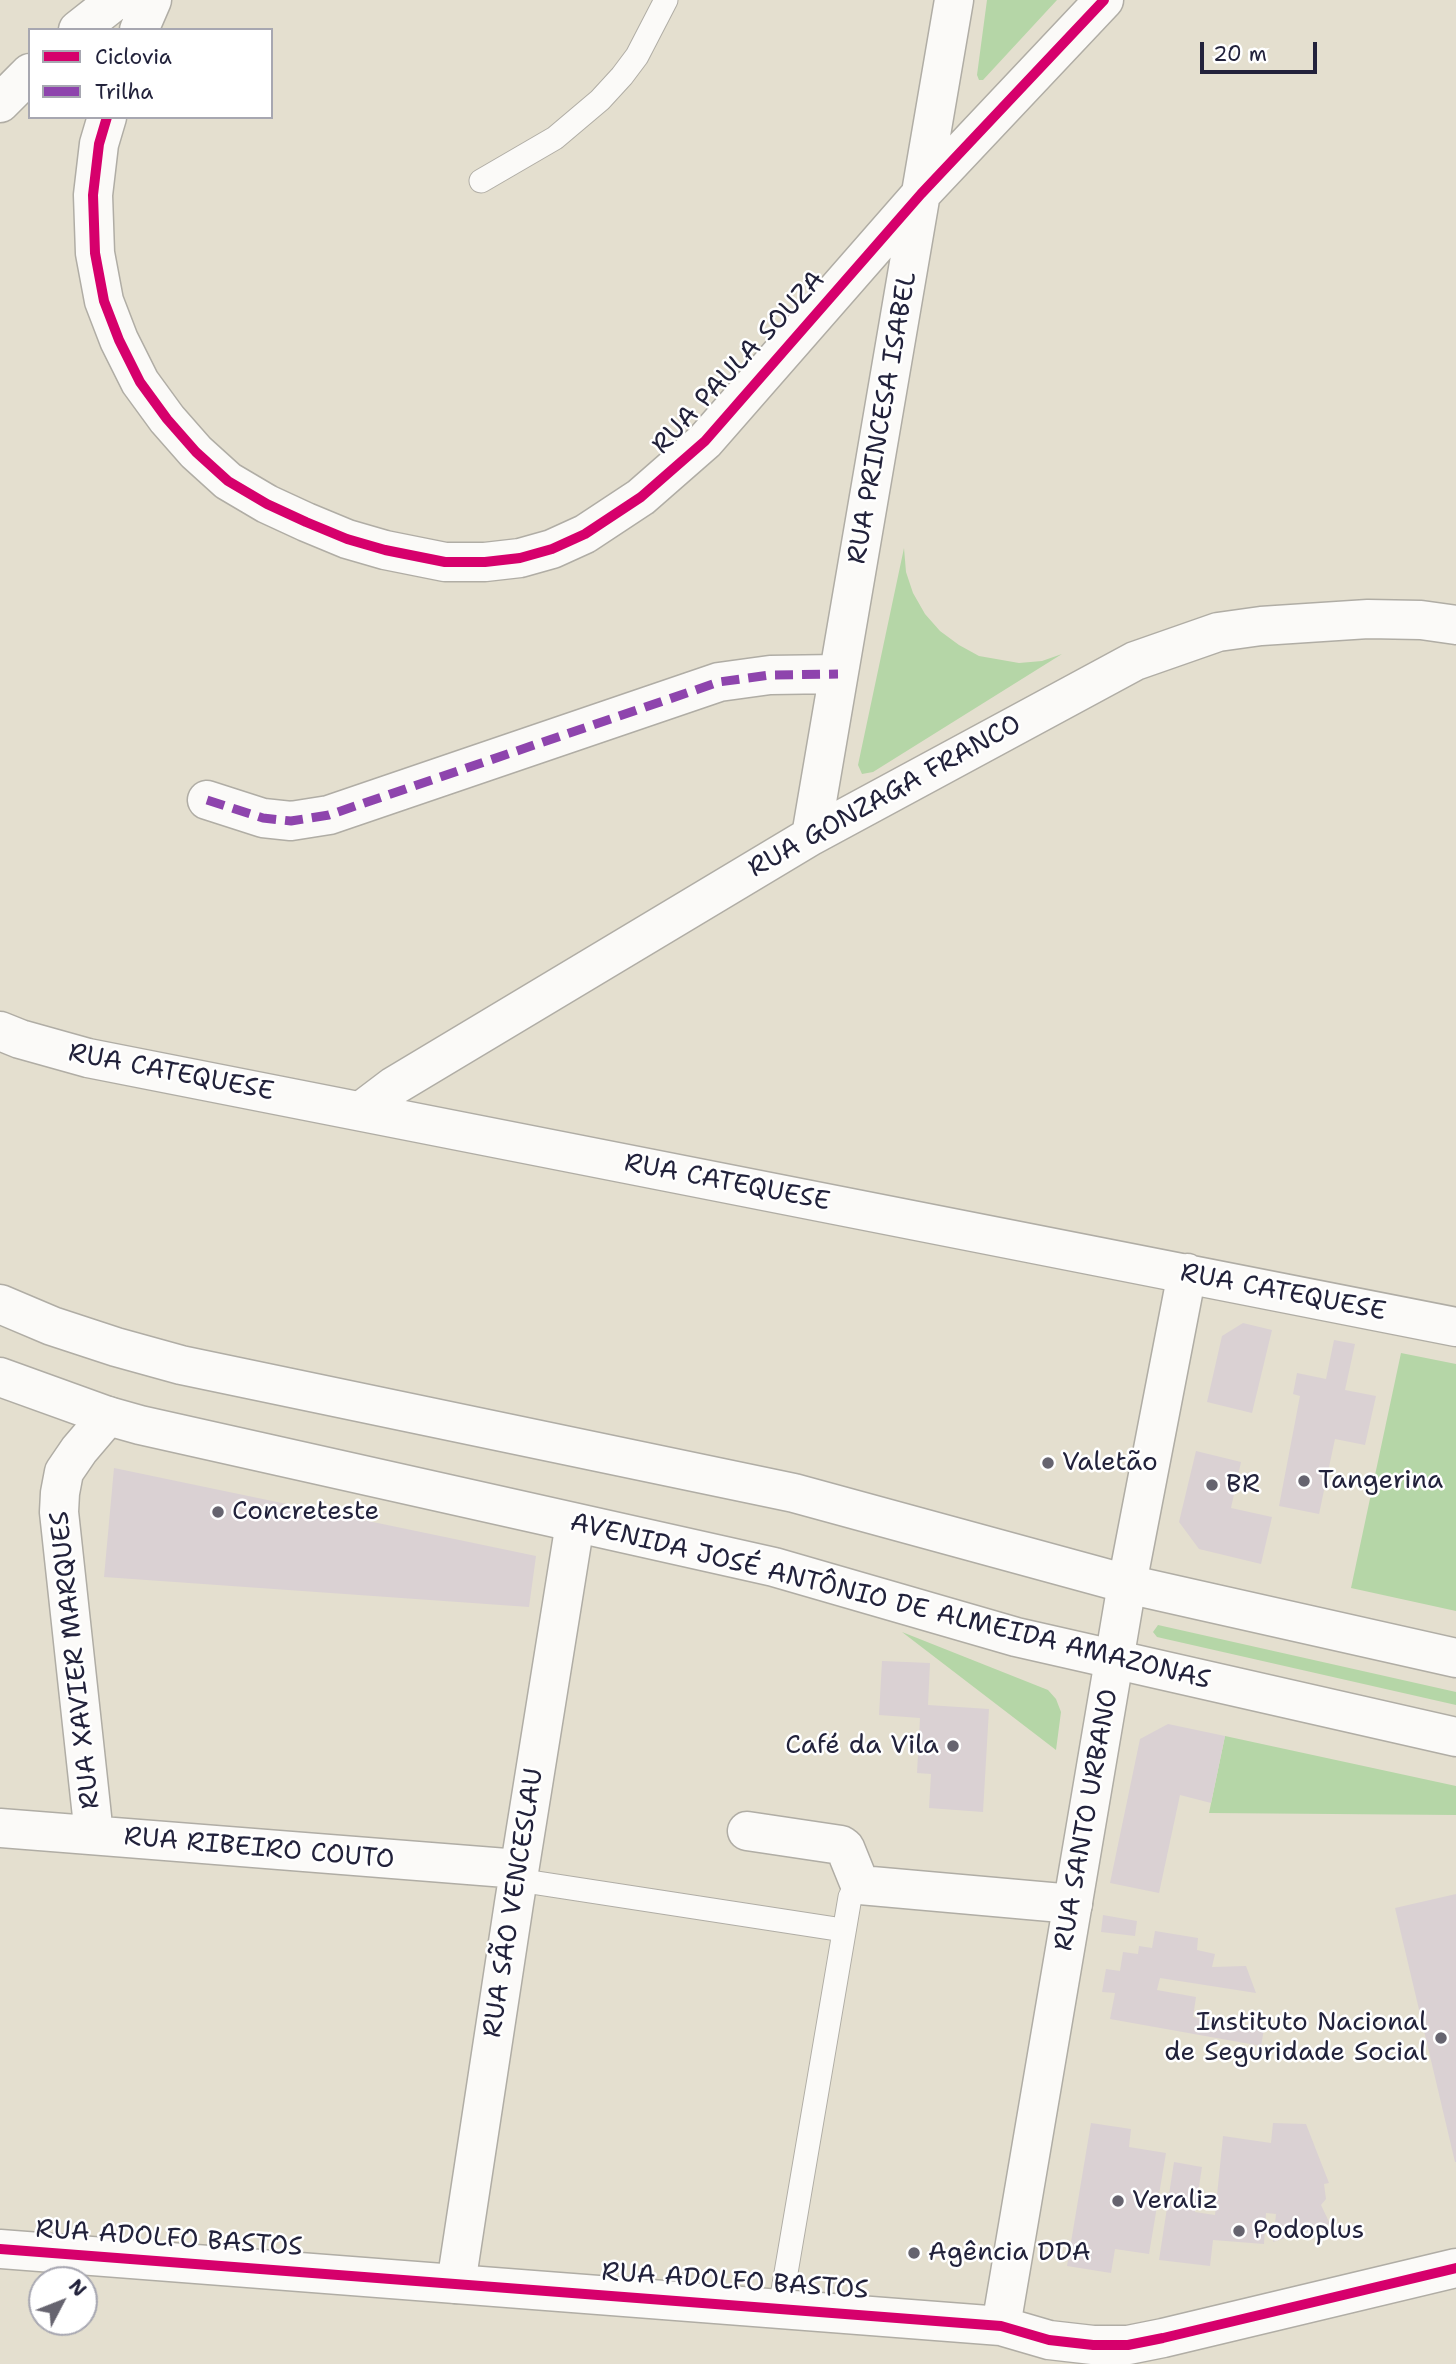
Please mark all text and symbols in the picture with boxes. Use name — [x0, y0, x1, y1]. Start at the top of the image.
legend — [28, 28, 273, 119]
scale bar — [1204, 28, 1321, 72]
text: 20 m — [1213, 40, 1267, 68]
text: Ciclovia — [95, 43, 172, 71]
text: Trilha — [95, 78, 153, 106]
street label: RUA PAULA SOUZA — [646, 265, 832, 461]
street label: RUA PRINCESA ISABEL — [842, 270, 924, 566]
street label: RUA GONZAGA FRANCO — [743, 709, 1027, 885]
street label: RUA CATEQUESE — [66, 1038, 276, 1108]
street label: RUA CATEQUESE — [622, 1148, 832, 1218]
street label: RUA CATEQUESE — [1178, 1258, 1388, 1328]
place label: Valetão — [1062, 1447, 1158, 1479]
marker: Valetão — [1040, 1455, 1056, 1471]
place label: Tangerina — [1318, 1465, 1443, 1497]
place label: BR — [1226, 1469, 1260, 1501]
marker: Tangerina — [1296, 1473, 1312, 1489]
marker: BR — [1204, 1477, 1220, 1493]
place label: Concreteste — [232, 1496, 379, 1528]
marker: Concreteste — [210, 1504, 226, 1520]
street label: AVENIDA JOSÉ ANTÔNIO DE ALMEIDA AMAZONAS — [567, 1507, 1213, 1697]
street label: RUA XAVIER MARQUES — [45, 1509, 107, 1811]
street label: RUA SANTO URBANO — [1049, 1687, 1125, 1953]
place label: Café da Vila — [785, 1730, 939, 1762]
marker: Café da Vila — [945, 1738, 961, 1754]
street label: RUA SÃO VENCESLAU — [477, 1766, 551, 2040]
street label: RUA RIBEIRO COUTO — [122, 1822, 396, 1876]
place label: Instituto Nacional de Seguridade Social — [1164, 2007, 1427, 2068]
marker: Instituto Nacional de Seguridade Social — [1433, 2030, 1449, 2046]
place label: Veraliz — [1132, 2185, 1218, 2217]
marker: Veraliz — [1110, 2193, 1126, 2209]
street label: RUA ADOLFO BASTOS — [34, 2214, 304, 2264]
place label: Podoplus — [1253, 2215, 1364, 2247]
marker: Podoplus — [1231, 2223, 1247, 2239]
place label: Agência DDA — [928, 2237, 1091, 2269]
marker: Agência DDA — [906, 2245, 922, 2261]
street label: RUA ADOLFO BASTOS — [600, 2257, 870, 2307]
north arrow — [28, 2266, 98, 2336]
text: N — [63, 2274, 92, 2302]

